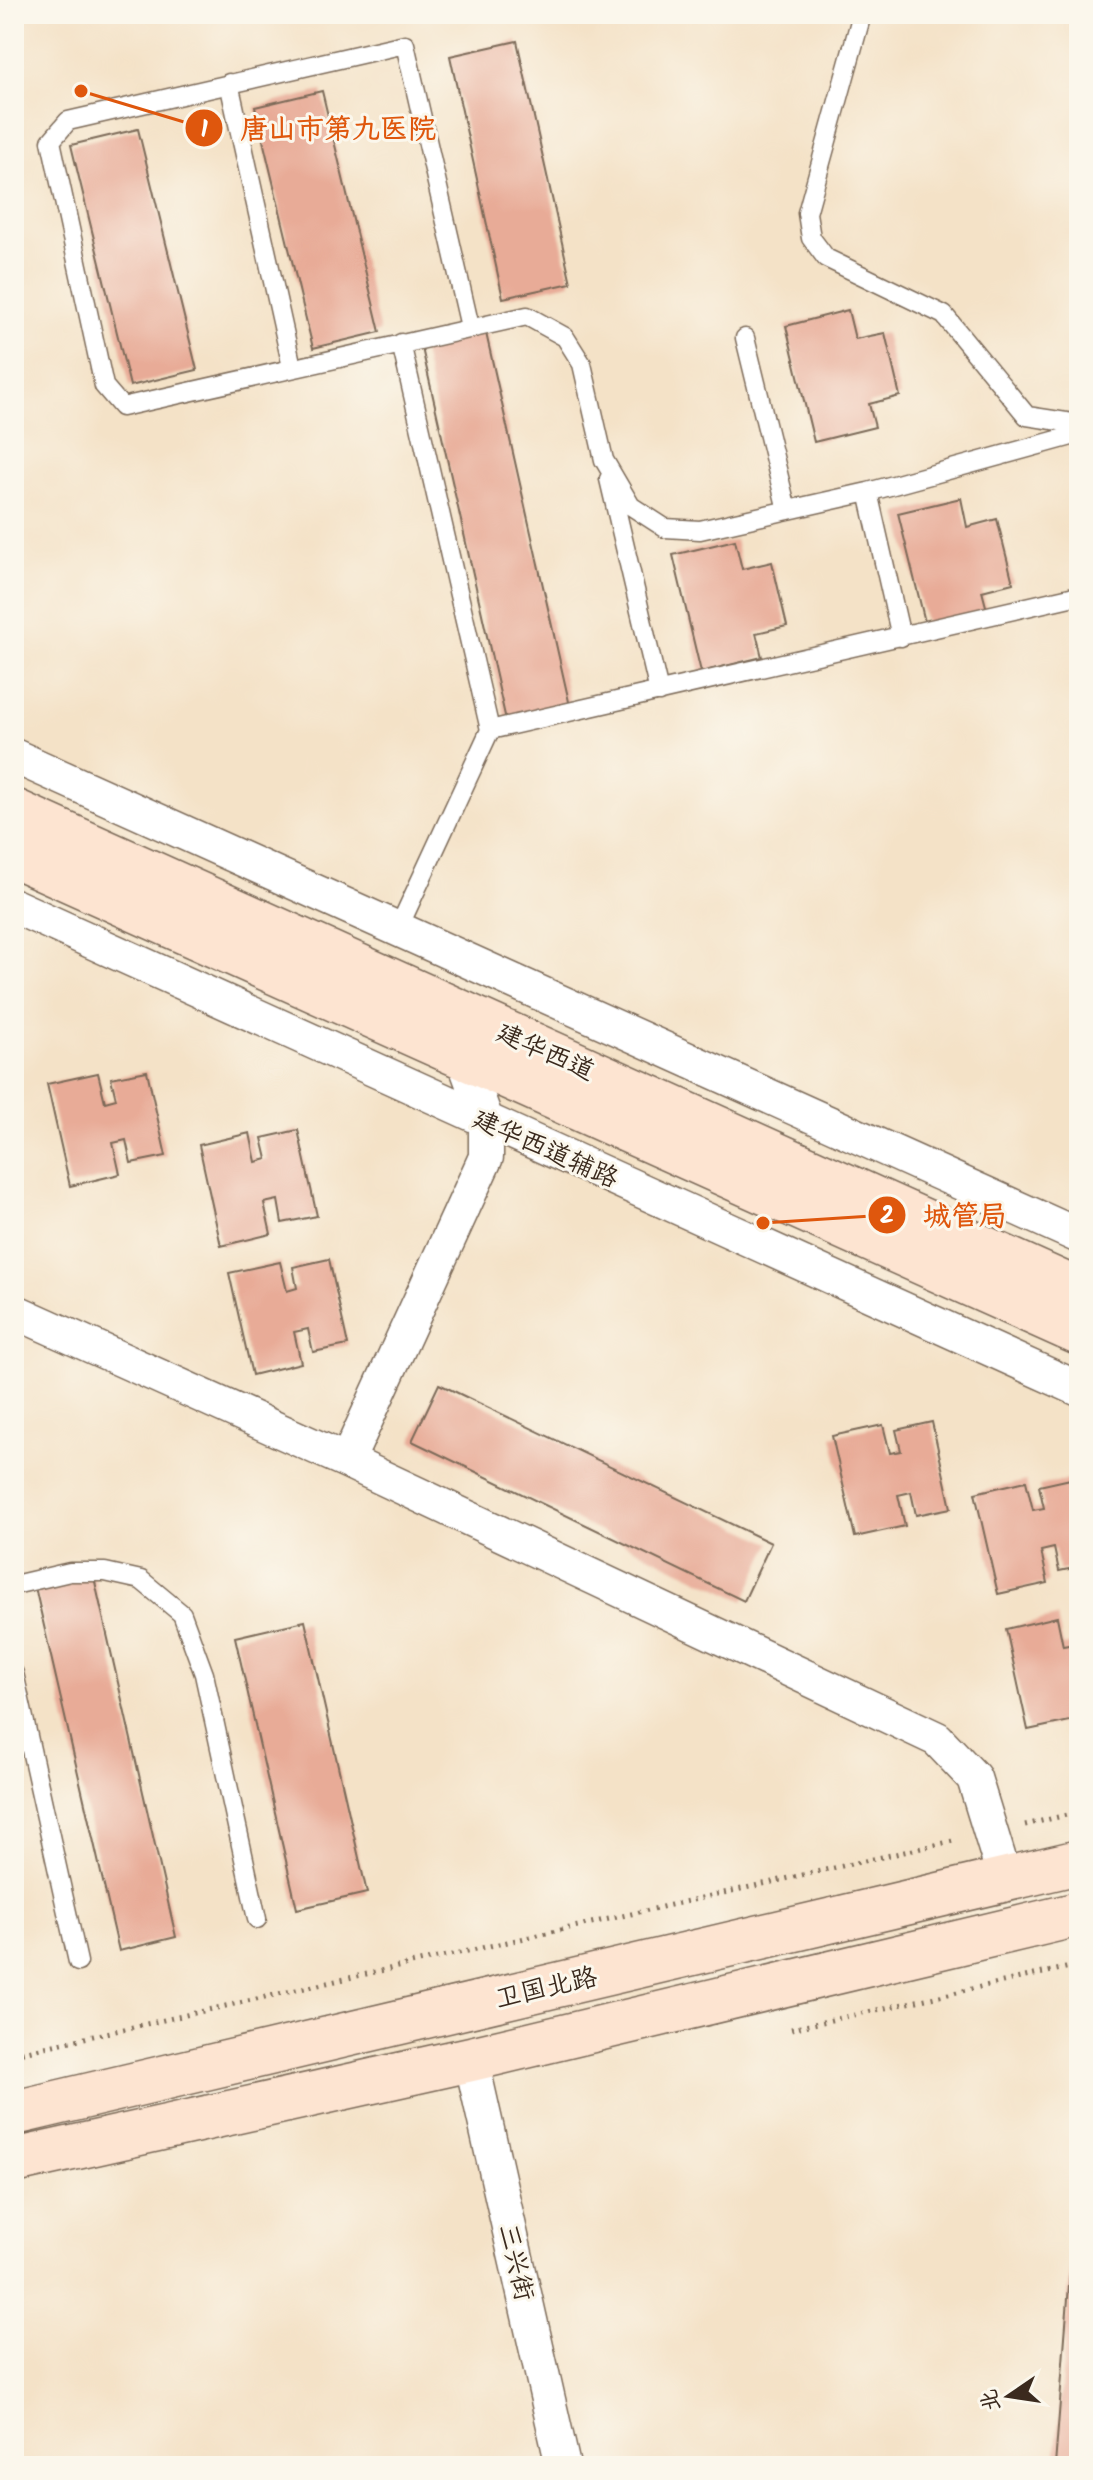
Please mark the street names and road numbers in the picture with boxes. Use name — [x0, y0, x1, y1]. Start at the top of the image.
street label: 建华西道 — [489, 1012, 601, 1093]
street label: 建华西道辅路 — [465, 1099, 625, 1201]
street label: 卫国北路 — [491, 1957, 602, 2021]
street label: 三兴街 — [486, 2220, 544, 2305]

